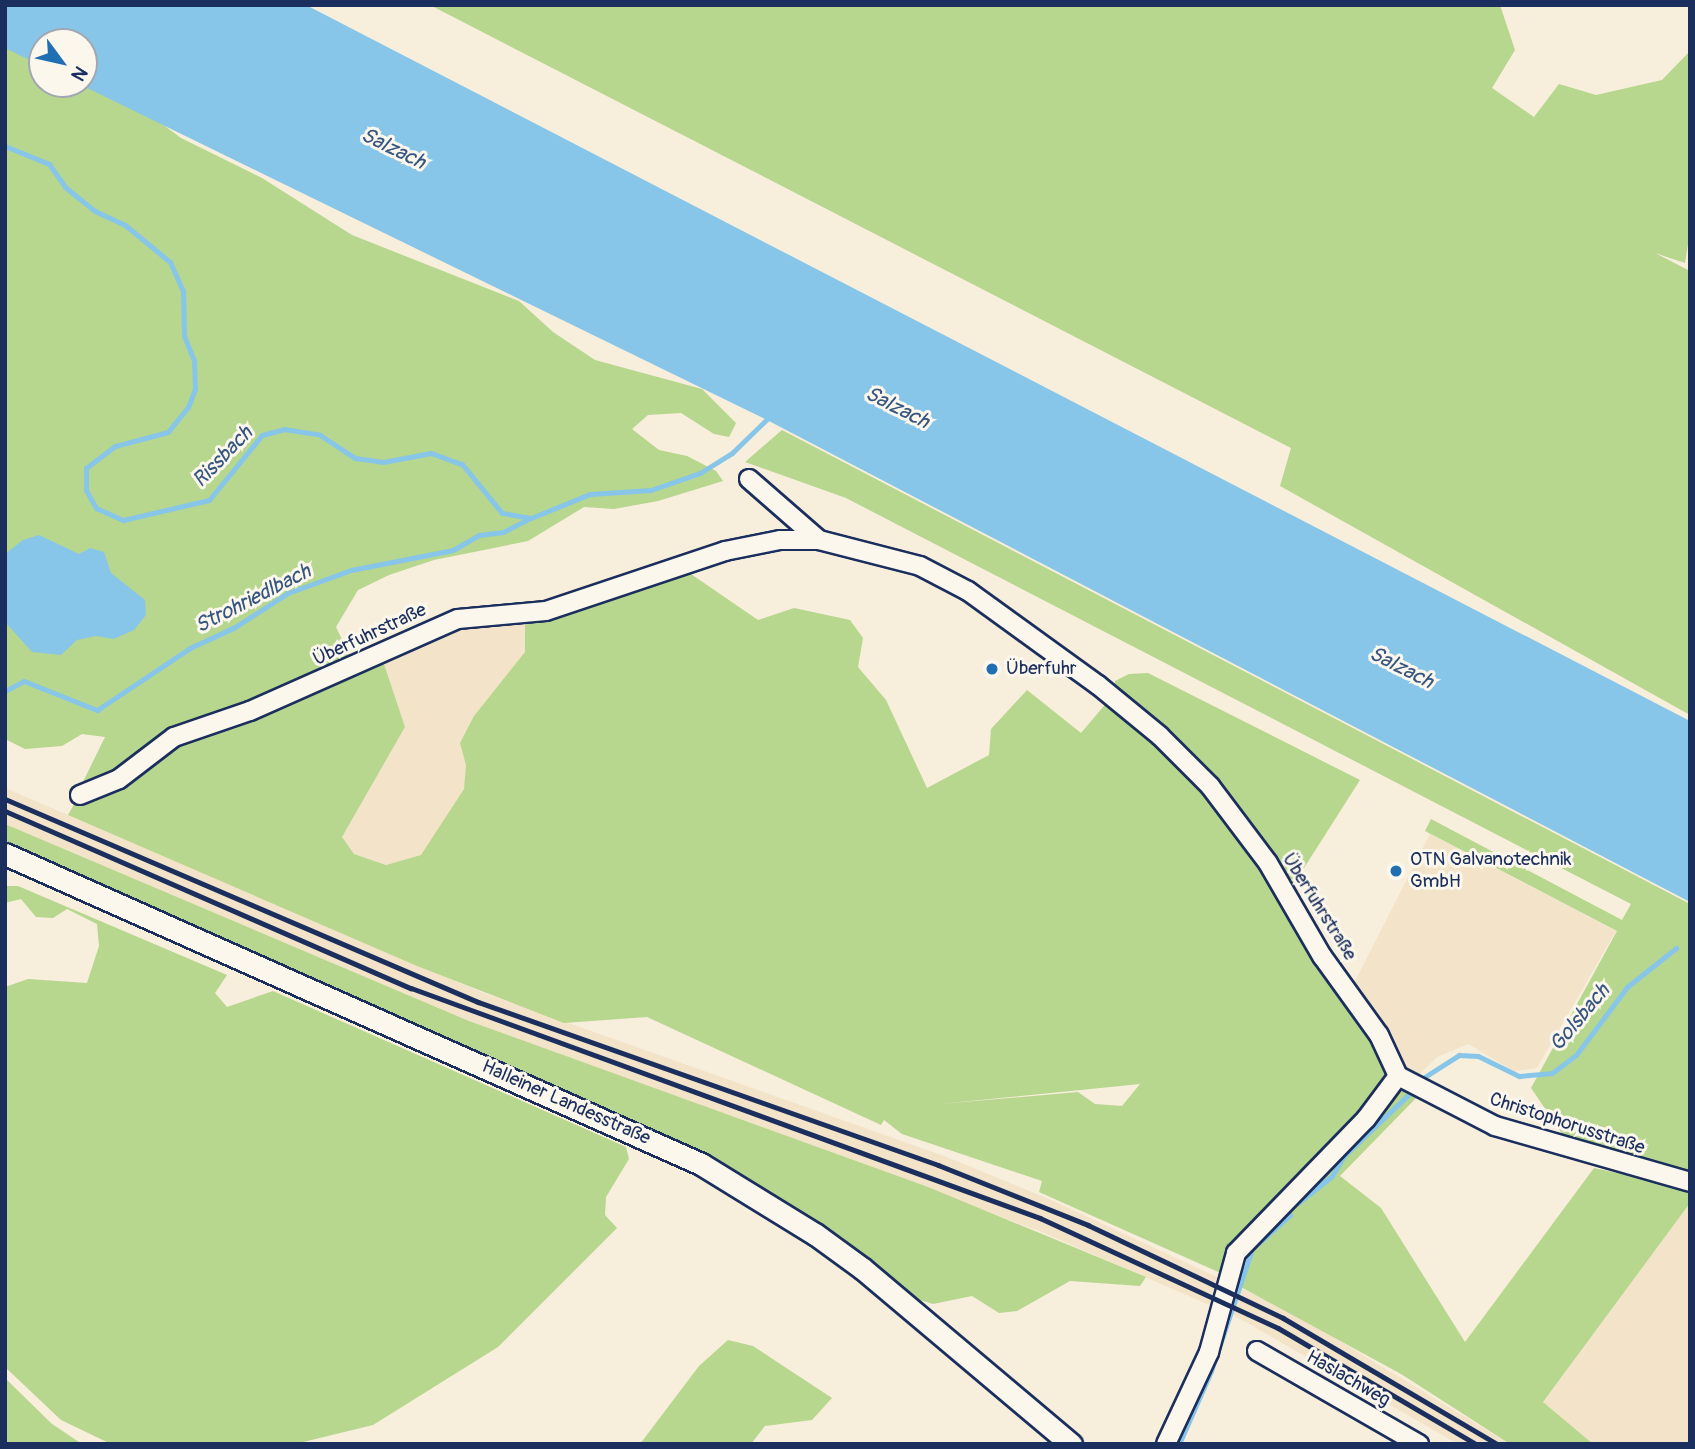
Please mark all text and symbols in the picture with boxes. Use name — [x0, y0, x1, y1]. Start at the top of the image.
north arrow — [28, 28, 98, 98]
text: N — [65, 61, 93, 85]
water label: Salzach — [357, 123, 429, 175]
water label: Salzach — [861, 381, 933, 435]
water label: Rissbach — [188, 421, 258, 493]
water label: Strohriedlbach — [191, 559, 315, 639]
street label: Überfuhrstraße — [310, 599, 430, 671]
water label: Salzach — [1365, 641, 1437, 695]
place label: Überfuhr — [1006, 658, 1077, 680]
marker: Überfuhr — [984, 661, 1000, 677]
street label: Überfuhrstraße — [1277, 849, 1361, 965]
place label: OTN Galvanotechnik GmbH — [1410, 849, 1571, 893]
marker: OTN Galvanotechnik GmbH — [1388, 863, 1404, 879]
water label: Golsbach — [1545, 979, 1615, 1057]
street label: Halleiner Landesstraße — [478, 1056, 654, 1150]
street label: Christophorusstraße — [1487, 1088, 1647, 1160]
street label: Haslachweg — [1302, 1346, 1394, 1412]

